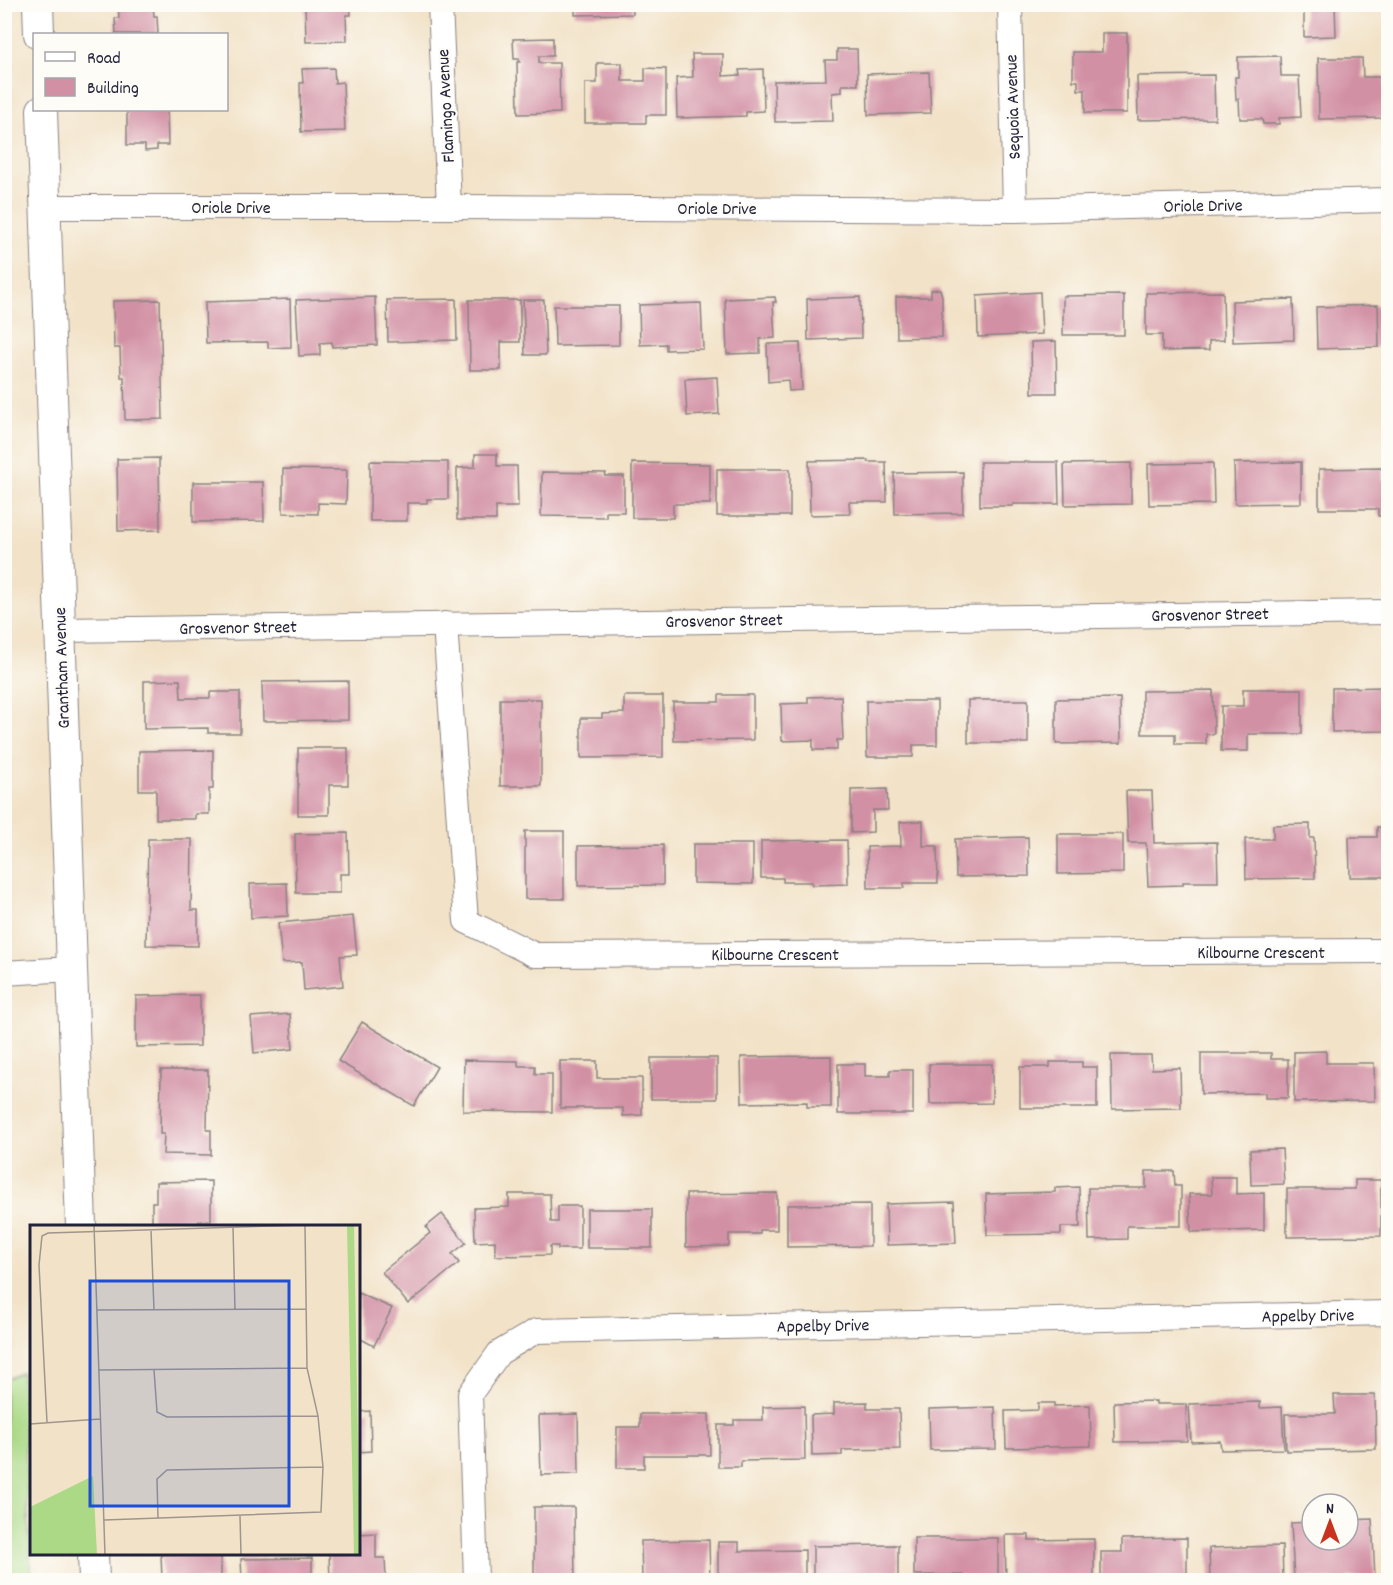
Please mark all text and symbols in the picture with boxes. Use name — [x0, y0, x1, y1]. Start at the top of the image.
legend — [33, 33, 228, 111]
text: Road — [87, 47, 121, 72]
street label: Flamingo Avenue — [432, 48, 463, 163]
street label: Sequoia Avenue — [1000, 54, 1029, 160]
text: Building — [87, 77, 139, 102]
street label: Oriole Drive — [1163, 194, 1243, 221]
street label: Oriole Drive — [191, 197, 271, 222]
street label: Oriole Drive — [677, 198, 757, 223]
street label: Grosvenor Street — [1151, 603, 1269, 630]
street label: Grantham Avenue — [49, 607, 78, 729]
street label: Grosvenor Street — [665, 609, 783, 636]
street label: Grosvenor Street — [179, 616, 297, 643]
street label: Kilbourne Crescent — [1197, 942, 1325, 967]
street label: Kilbourne Crescent — [711, 944, 839, 969]
inset map — [30, 1225, 360, 1555]
street label: Appelby Drive — [1262, 1304, 1355, 1331]
street label: Appelby Drive — [777, 1314, 870, 1341]
north arrow — [1300, 1492, 1360, 1552]
text: N — [1326, 1498, 1334, 1521]

